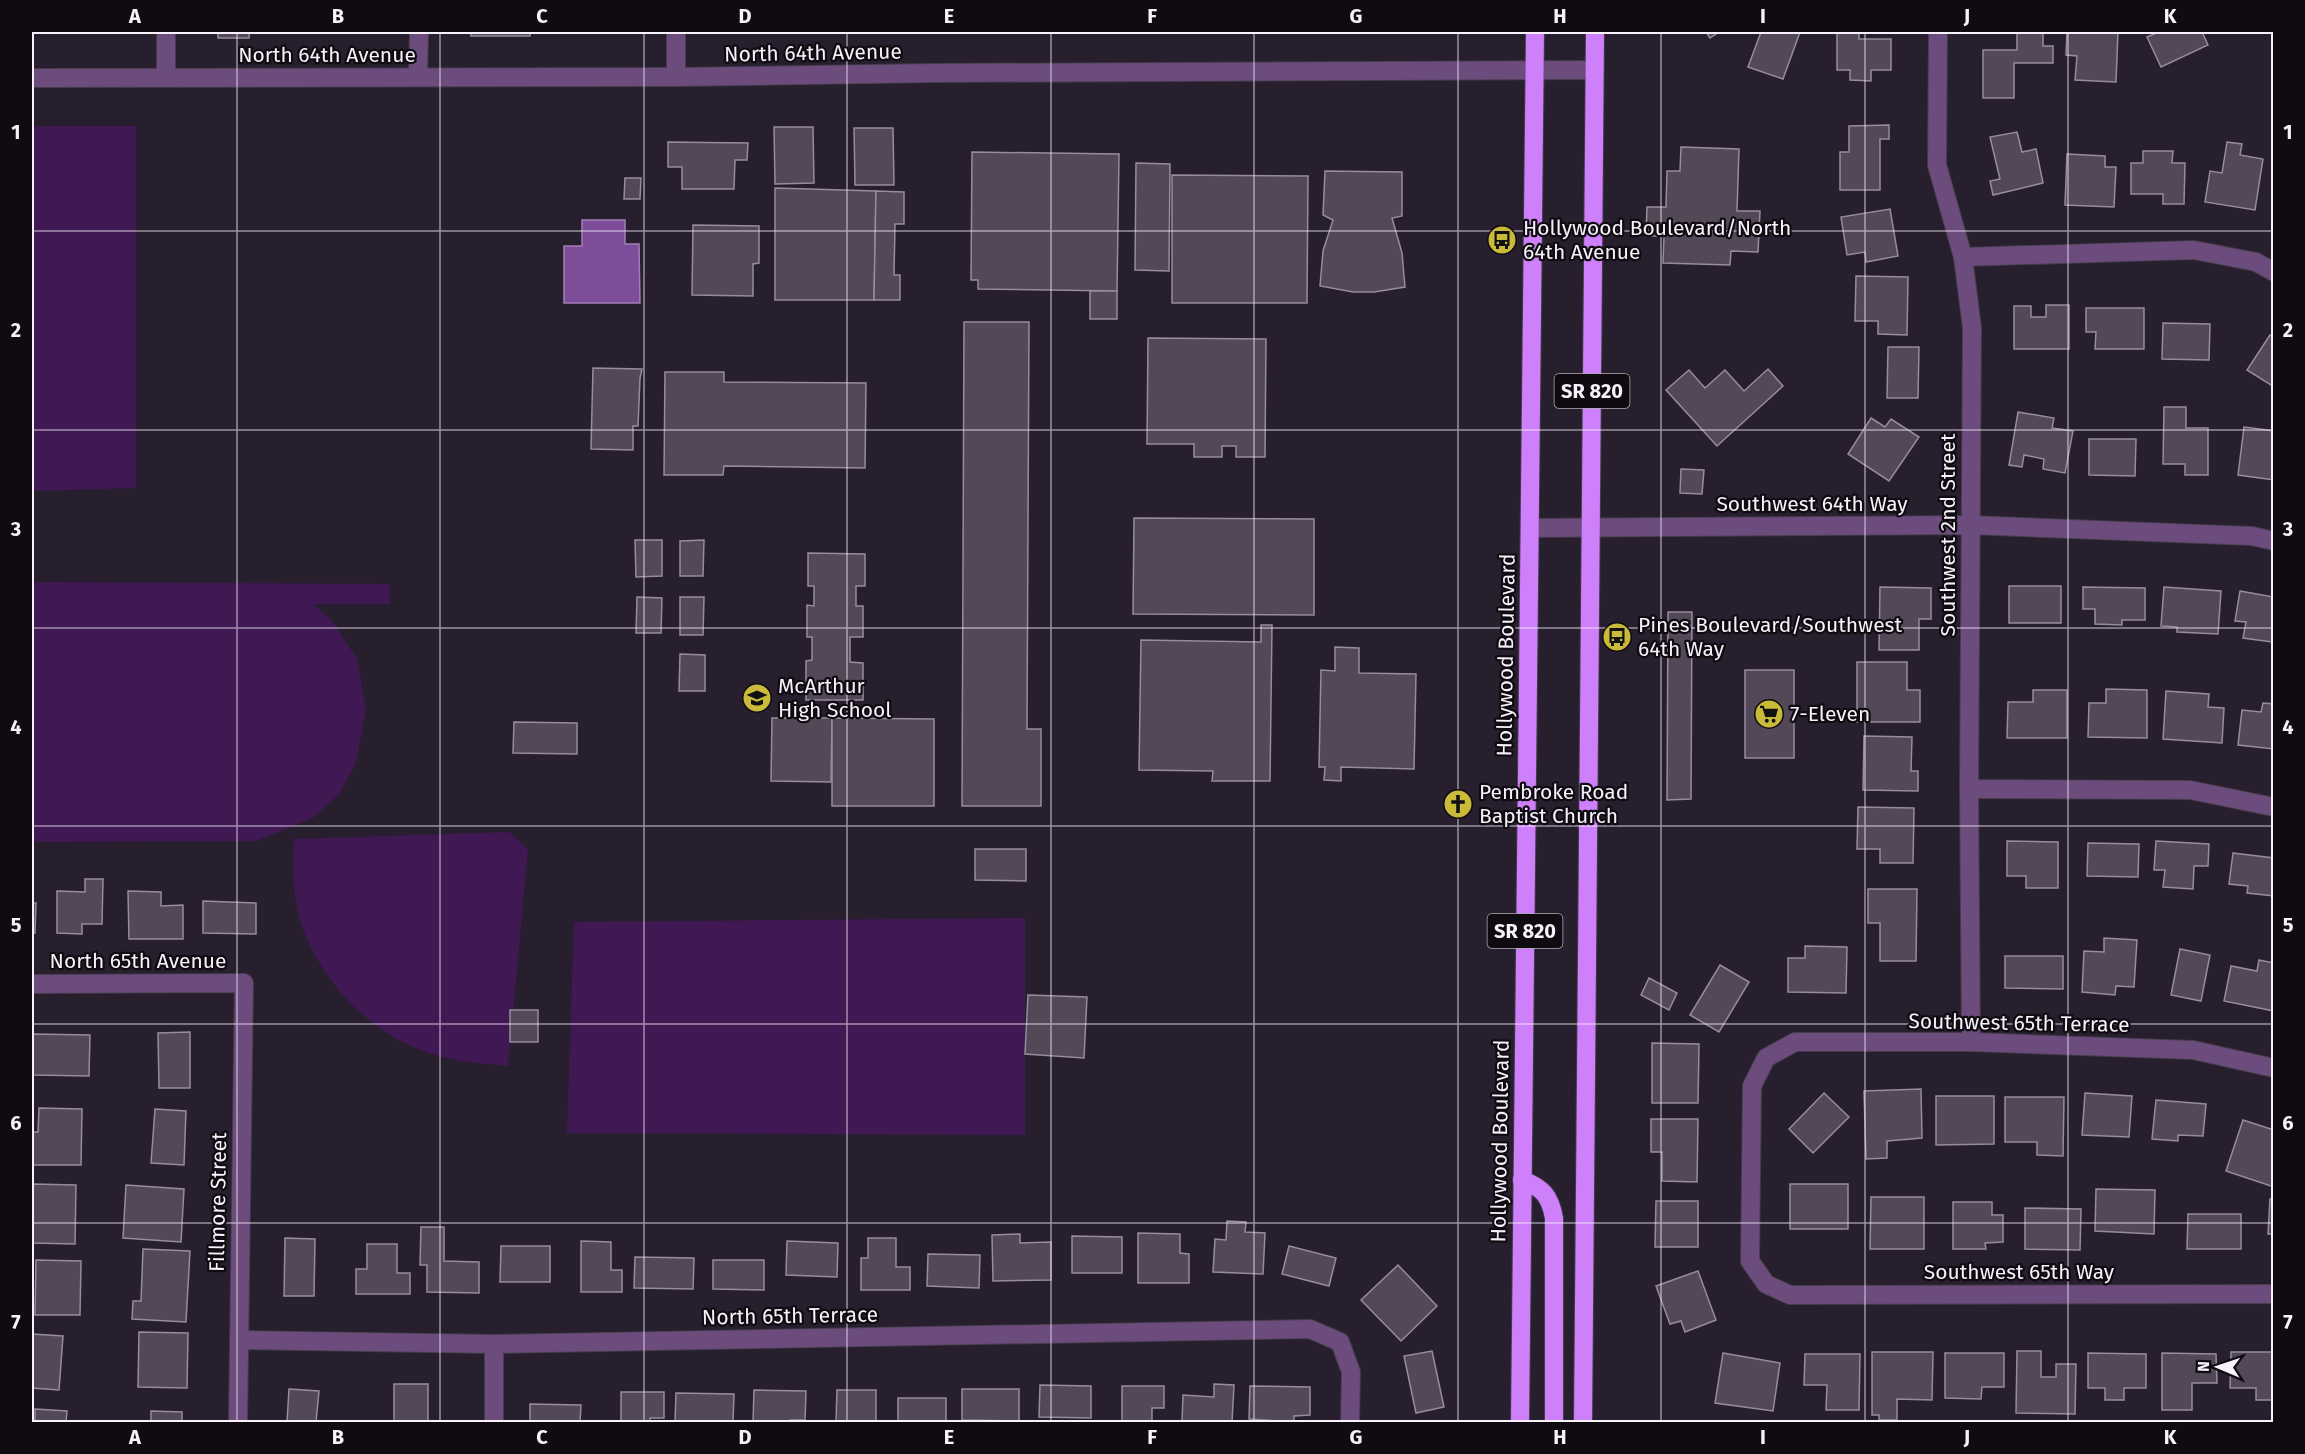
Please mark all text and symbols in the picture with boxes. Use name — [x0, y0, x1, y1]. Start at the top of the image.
text: A — [128, 4, 142, 28]
text: B — [332, 4, 344, 28]
text: C — [536, 4, 548, 28]
text: D — [738, 4, 752, 28]
text: E — [944, 4, 954, 28]
text: F — [1147, 4, 1157, 28]
text: G — [1350, 4, 1362, 28]
text: H — [1553, 4, 1567, 28]
text: I — [1760, 4, 1766, 28]
text: J — [1963, 4, 1970, 28]
text: K — [2164, 4, 2177, 28]
street label: North 64th Avenue — [724, 38, 902, 68]
street label: North 64th Avenue — [238, 42, 416, 68]
text: 1 — [11, 120, 21, 144]
text: 1 — [2283, 120, 2293, 144]
place label: Hollywood Boulevard/North 64th Avenue — [1523, 215, 1791, 265]
bus stop icon: Hollywood Boulevard/North 64th Avenue — [1486, 224, 1518, 256]
text: 2 — [11, 318, 21, 342]
text: 2 — [2283, 318, 2293, 342]
road number: SR 820 — [1554, 374, 1630, 408]
street label: Southwest 2nd Street — [1935, 433, 1961, 637]
street label: Southwest 64th Way — [1716, 491, 1908, 517]
text: 3 — [10, 517, 21, 541]
text: 3 — [2282, 517, 2293, 541]
street label: Hollywood Boulevard — [1491, 553, 1521, 757]
place label: Pines Boulevard/Southwest 64th Way — [1638, 612, 1902, 662]
bus stop icon: Pines Boulevard/Southwest 64th Way — [1601, 621, 1633, 653]
place label: McArthur High School — [778, 673, 891, 723]
school or university icon: McArthur High School — [741, 682, 773, 714]
supermarket icon: 7-Eleven — [1753, 698, 1785, 730]
place label: 7-Eleven — [1790, 701, 1870, 727]
text: 4 — [10, 715, 22, 739]
text: 4 — [2282, 715, 2294, 739]
place label: Pembroke Road Baptist Church — [1479, 779, 1628, 829]
church icon: Pembroke Road Baptist Church — [1442, 788, 1474, 820]
text: 5 — [11, 913, 22, 937]
text: 5 — [2283, 913, 2294, 937]
road number: SR 820 — [1488, 914, 1562, 948]
street label: North 65th Avenue — [50, 948, 226, 974]
street label: Southwest 65th Terrace — [1908, 1008, 2130, 1038]
street label: Hollywood Boulevard — [1485, 1039, 1515, 1243]
text: 6 — [10, 1111, 22, 1135]
text: 6 — [2282, 1111, 2294, 1135]
street label: Fillmore Street — [204, 1132, 232, 1272]
street label: Southwest 65th Way — [1924, 1259, 2115, 1285]
street label: North 65th Terrace — [702, 1301, 878, 1331]
text: 7 — [11, 1310, 21, 1334]
text: 7 — [2283, 1310, 2293, 1334]
north arrow — [2188, 1337, 2248, 1397]
text: N — [2194, 1361, 2213, 1372]
text: A — [128, 1425, 142, 1449]
text: B — [332, 1425, 344, 1449]
text: C — [536, 1425, 548, 1449]
text: D — [738, 1425, 752, 1449]
text: E — [944, 1425, 954, 1449]
text: F — [1147, 1425, 1157, 1449]
text: G — [1350, 1425, 1362, 1449]
text: H — [1553, 1425, 1567, 1449]
text: I — [1760, 1425, 1766, 1449]
text: J — [1963, 1425, 1970, 1449]
text: K — [2164, 1425, 2177, 1449]

